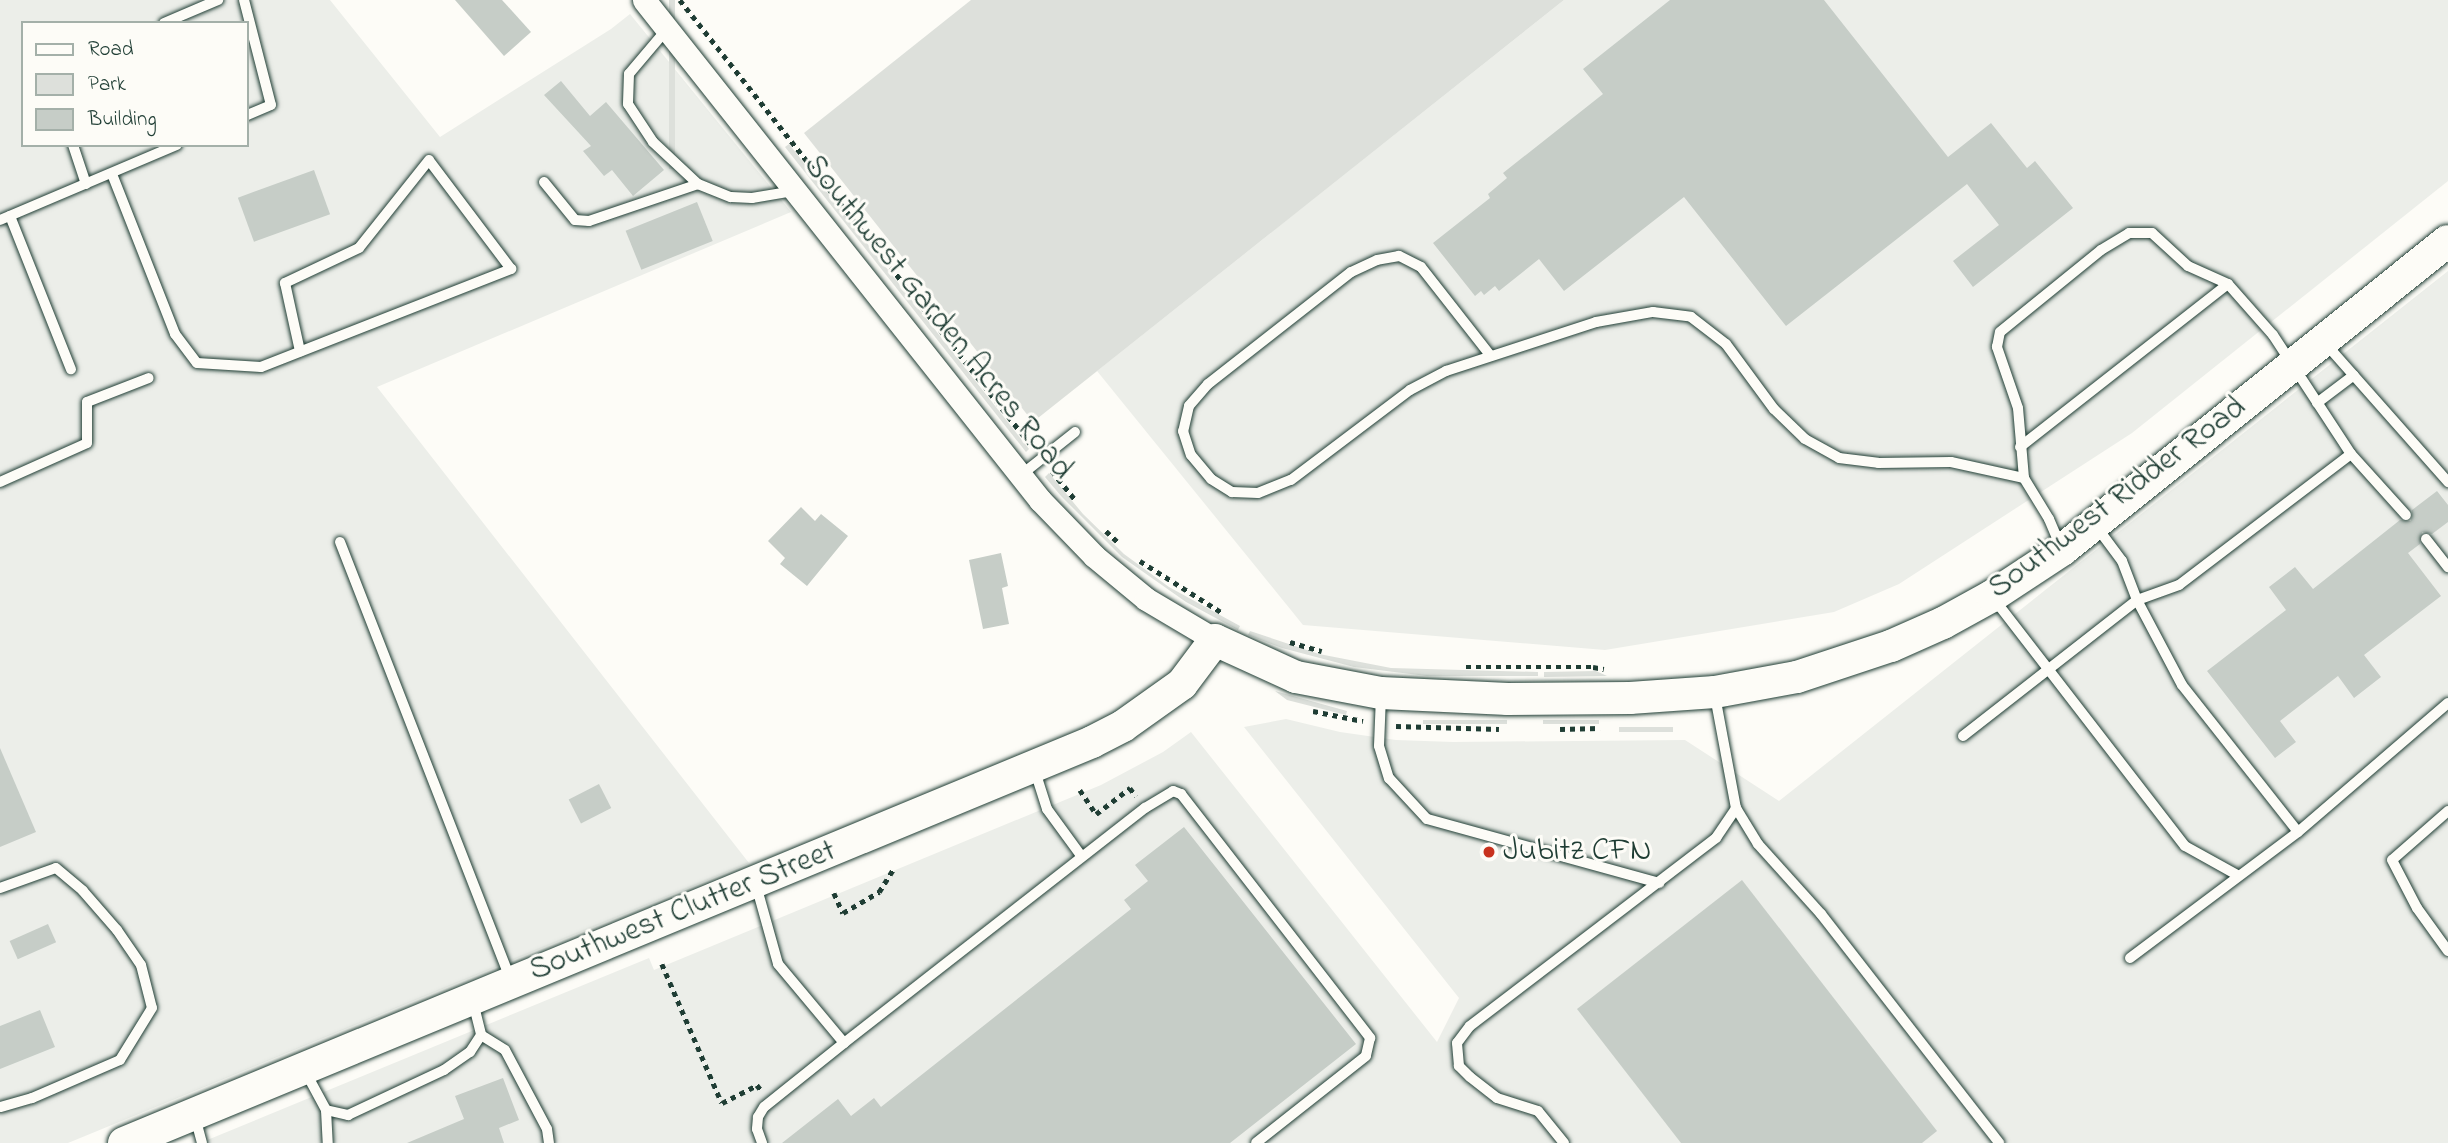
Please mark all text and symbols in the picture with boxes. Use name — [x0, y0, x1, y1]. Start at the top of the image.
legend — [21, 21, 248, 147]
text: Road — [88, 35, 134, 65]
text: Park — [88, 70, 126, 100]
text: Building — [88, 105, 157, 135]
street label: Southwest Garden Acres Road — [794, 148, 1080, 488]
street label: Southwest Ridder Road — [1981, 389, 2255, 609]
street label: Southwest Clutter Street — [524, 833, 842, 991]
place label: Jubitz CFN — [1503, 833, 1652, 871]
marker: Jubitz CFN — [1481, 844, 1497, 860]

